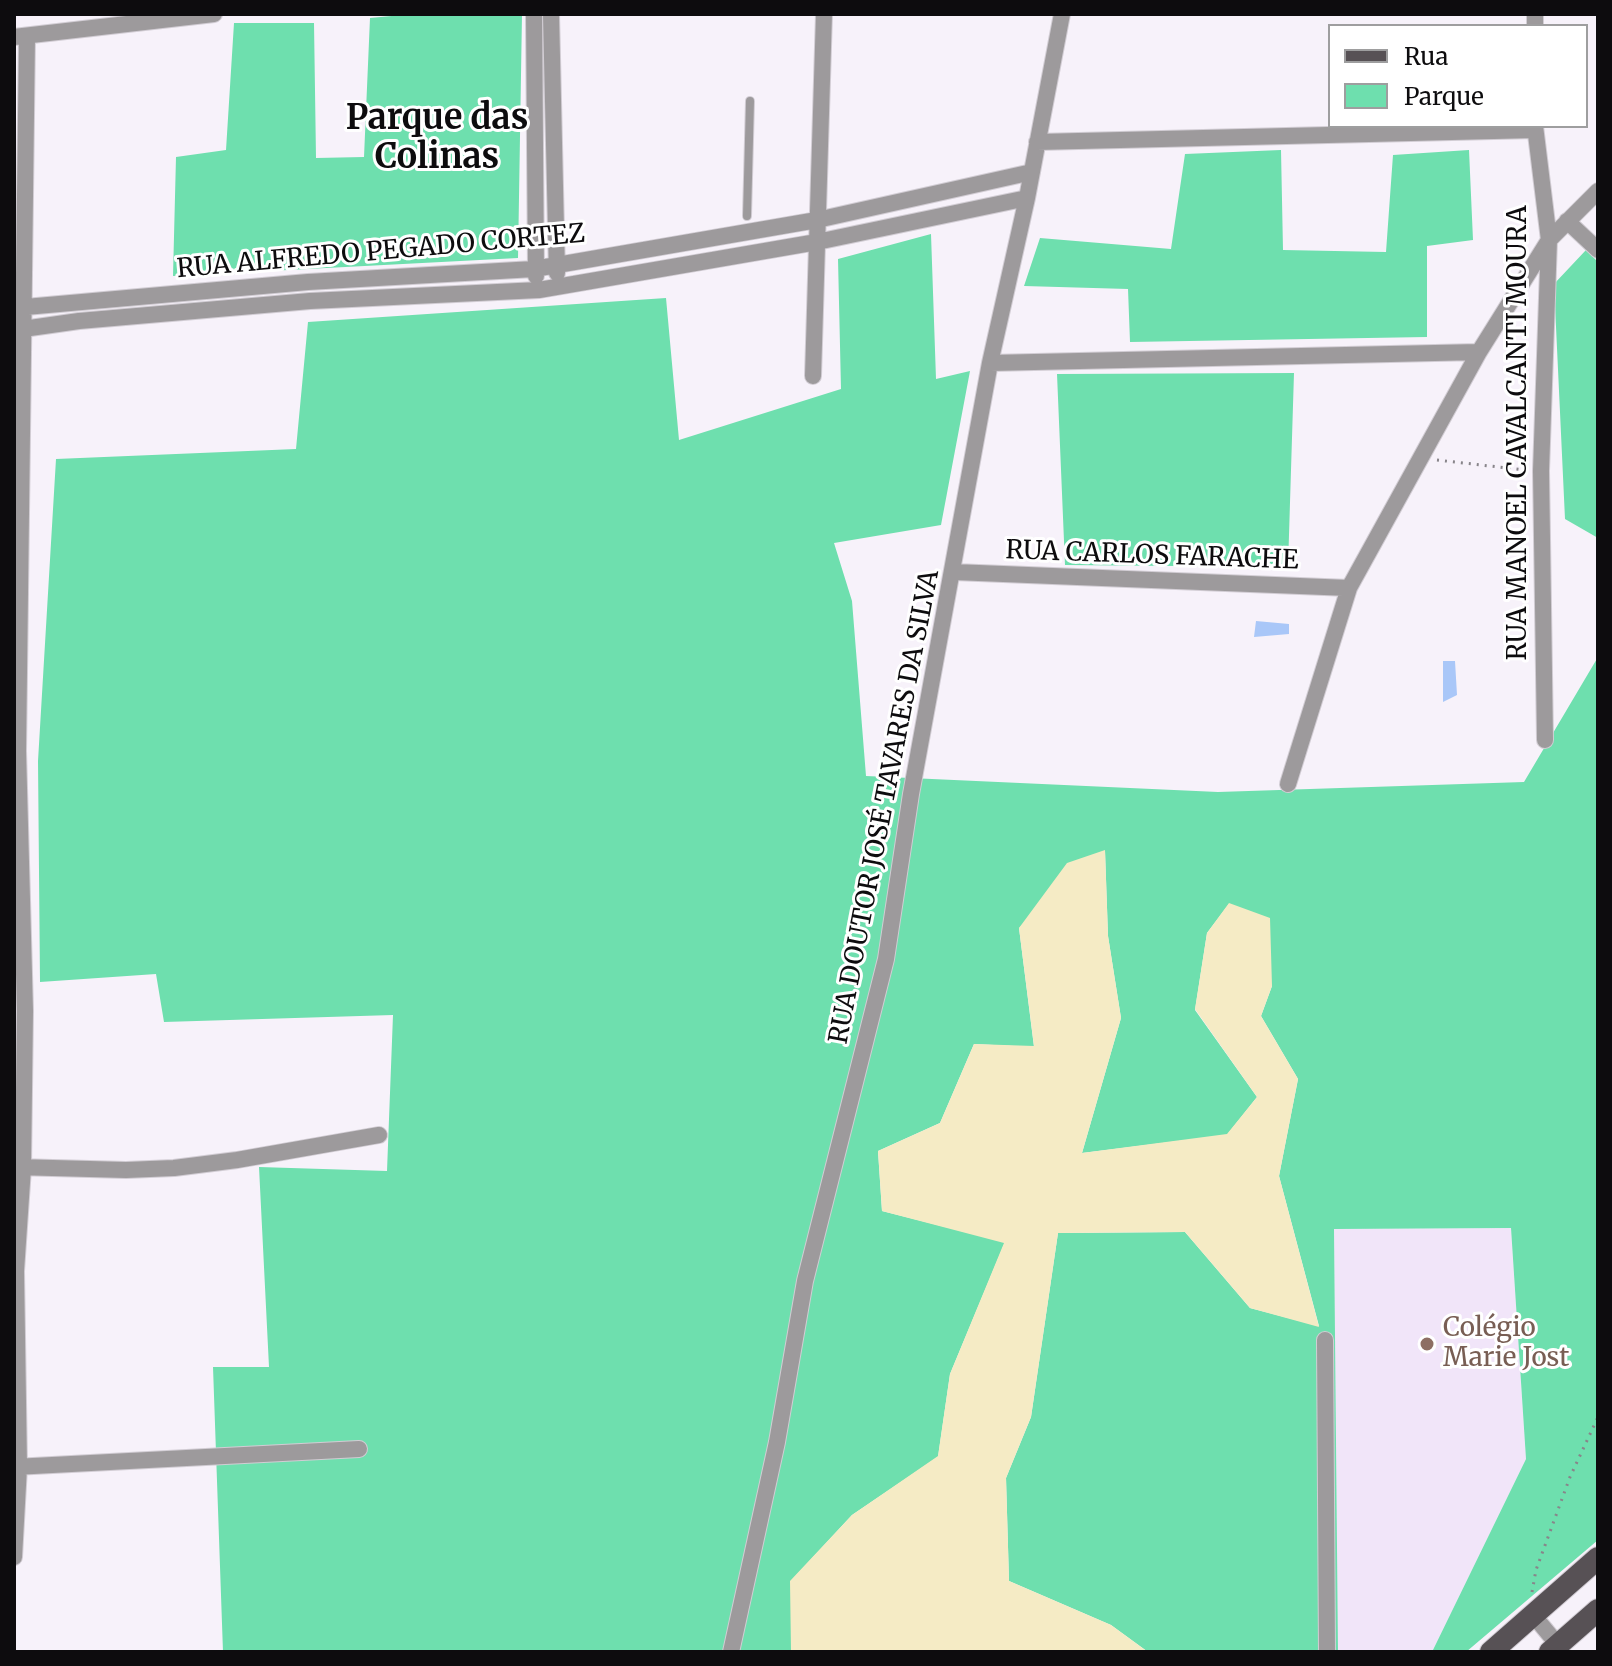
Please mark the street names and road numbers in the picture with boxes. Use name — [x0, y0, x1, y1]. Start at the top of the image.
street label: RUA MANOEL CAVALCANTI MOURA — [1503, 205, 1535, 661]
street label: RUA ALFREDO PEGADO CORTEZ — [176, 219, 586, 285]
street label: RUA CARLOS FARACHE — [1005, 535, 1299, 577]
street label: RUA DOUTOR JOSÉ TAVARES DA SILVA — [824, 567, 946, 1047]

